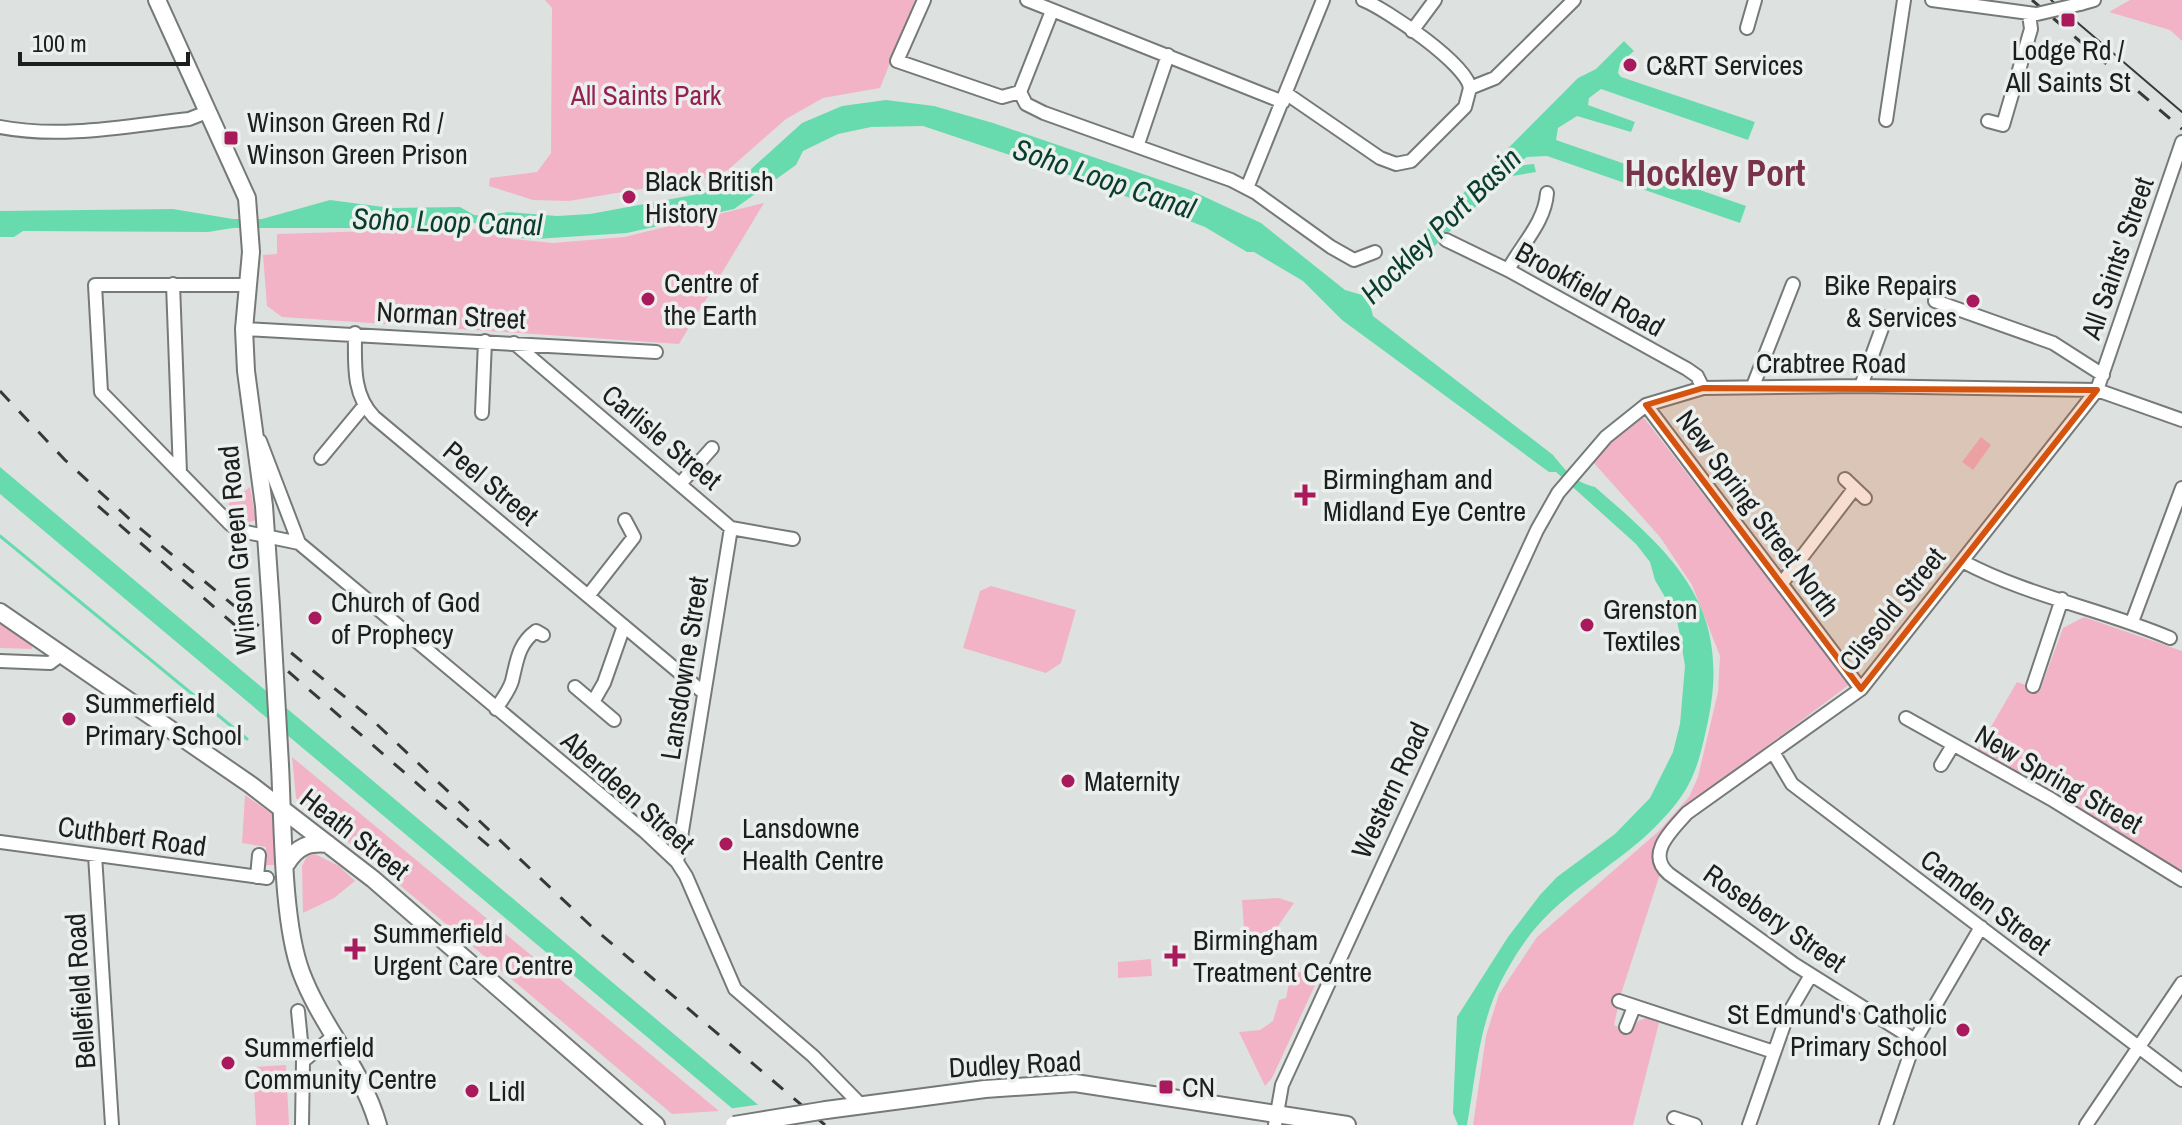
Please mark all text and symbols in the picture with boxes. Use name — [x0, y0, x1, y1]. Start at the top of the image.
marker: Lodge Rd / All Saints St — [2059, 11, 2077, 29]
scale bar — [20, 16, 188, 66]
text: 100 m — [32, 27, 87, 59]
place label: Lodge Rd / All Saints St — [2004, 31, 2131, 101]
place label: C&RT Services — [1646, 46, 1803, 84]
marker: C&RT Services — [1621, 56, 1639, 74]
park label: All Saints Park — [570, 76, 722, 114]
place label: Winson Green Rd / Winson Green Prison — [247, 103, 468, 173]
water label: Soho Loop Canal — [1008, 128, 1201, 228]
marker: Winson Green Rd / Winson Green Prison — [222, 129, 240, 147]
water label: Hockley Port Basin — [1351, 138, 1529, 312]
district label: Hockley Port — [1625, 149, 1805, 197]
place label: Black British History — [645, 162, 774, 232]
street label: All Saints' Street — [2071, 172, 2162, 345]
marker: Black British History — [620, 188, 638, 206]
water label: Soho Loop Canal — [351, 198, 543, 244]
street label: Brookfield Road — [1509, 232, 1671, 346]
place label: Centre of the Earth — [664, 264, 759, 334]
place label: Bike Repairs & Services — [1824, 266, 1957, 336]
marker: Centre of the Earth — [639, 290, 657, 308]
street label: Norman Street — [375, 292, 527, 338]
marker: Bike Repairs & Services — [1964, 292, 1982, 310]
street label: Crabtree Road — [1756, 344, 1906, 382]
street label: Carlisle Street — [594, 376, 730, 498]
street label: New Spring Street North — [1668, 402, 1848, 624]
street label: Peel Street — [435, 432, 547, 534]
street label: Winson Green Road — [209, 444, 265, 656]
place label: Birmingham and Midland Eye Centre — [1323, 460, 1526, 530]
marker: Birmingham and Midland Eye Centre — [1294, 484, 1316, 506]
street label: Clissold Street — [1830, 539, 1954, 679]
street label: Lansdowne Street — [651, 574, 717, 762]
place label: Church of God of Prophecy — [331, 583, 480, 653]
place label: Grenston Textiles — [1603, 590, 1697, 660]
marker: Church of God of Prophecy — [306, 609, 324, 627]
marker: Grenston Textiles — [1578, 616, 1596, 634]
place label: Summerfield Primary School — [85, 684, 242, 754]
marker: Summerfield Primary School — [60, 710, 78, 728]
street label: Western Road — [1342, 716, 1438, 864]
street label: New Spring Street — [1968, 716, 2150, 842]
street label: Aberdeen Street — [552, 721, 703, 862]
place label: Maternity — [1084, 762, 1180, 800]
marker: Maternity — [1059, 772, 1077, 790]
street label: Heath Street — [293, 779, 417, 889]
street label: Cuthbert Road — [55, 807, 209, 865]
place label: Lansdowne Health Centre — [742, 809, 884, 879]
marker: Lansdowne Health Centre — [717, 835, 735, 853]
street label: Camden Street — [1913, 840, 2059, 964]
street label: Rosebery Street — [1696, 855, 1854, 981]
street label: Bellefield Road — [56, 912, 104, 1070]
place label: Summerfield Urgent Care Centre — [373, 914, 573, 984]
place label: Birmingham Treatment Centre — [1193, 921, 1372, 991]
marker: Summerfield Urgent Care Centre — [344, 938, 366, 960]
marker: Birmingham Treatment Centre — [1164, 945, 1186, 967]
place label: St Edmund's Catholic Primary School — [1727, 995, 1947, 1065]
marker: St Edmund's Catholic Primary School — [1954, 1021, 1972, 1039]
place label: Summerfield Community Centre — [244, 1028, 437, 1098]
street label: Dudley Road — [948, 1042, 1082, 1086]
marker: Summerfield Community Centre — [219, 1054, 237, 1072]
place label: CN — [1182, 1068, 1215, 1106]
place label: Lidl — [488, 1072, 525, 1110]
marker: CN — [1157, 1078, 1175, 1096]
marker: Lidl — [463, 1082, 481, 1100]

